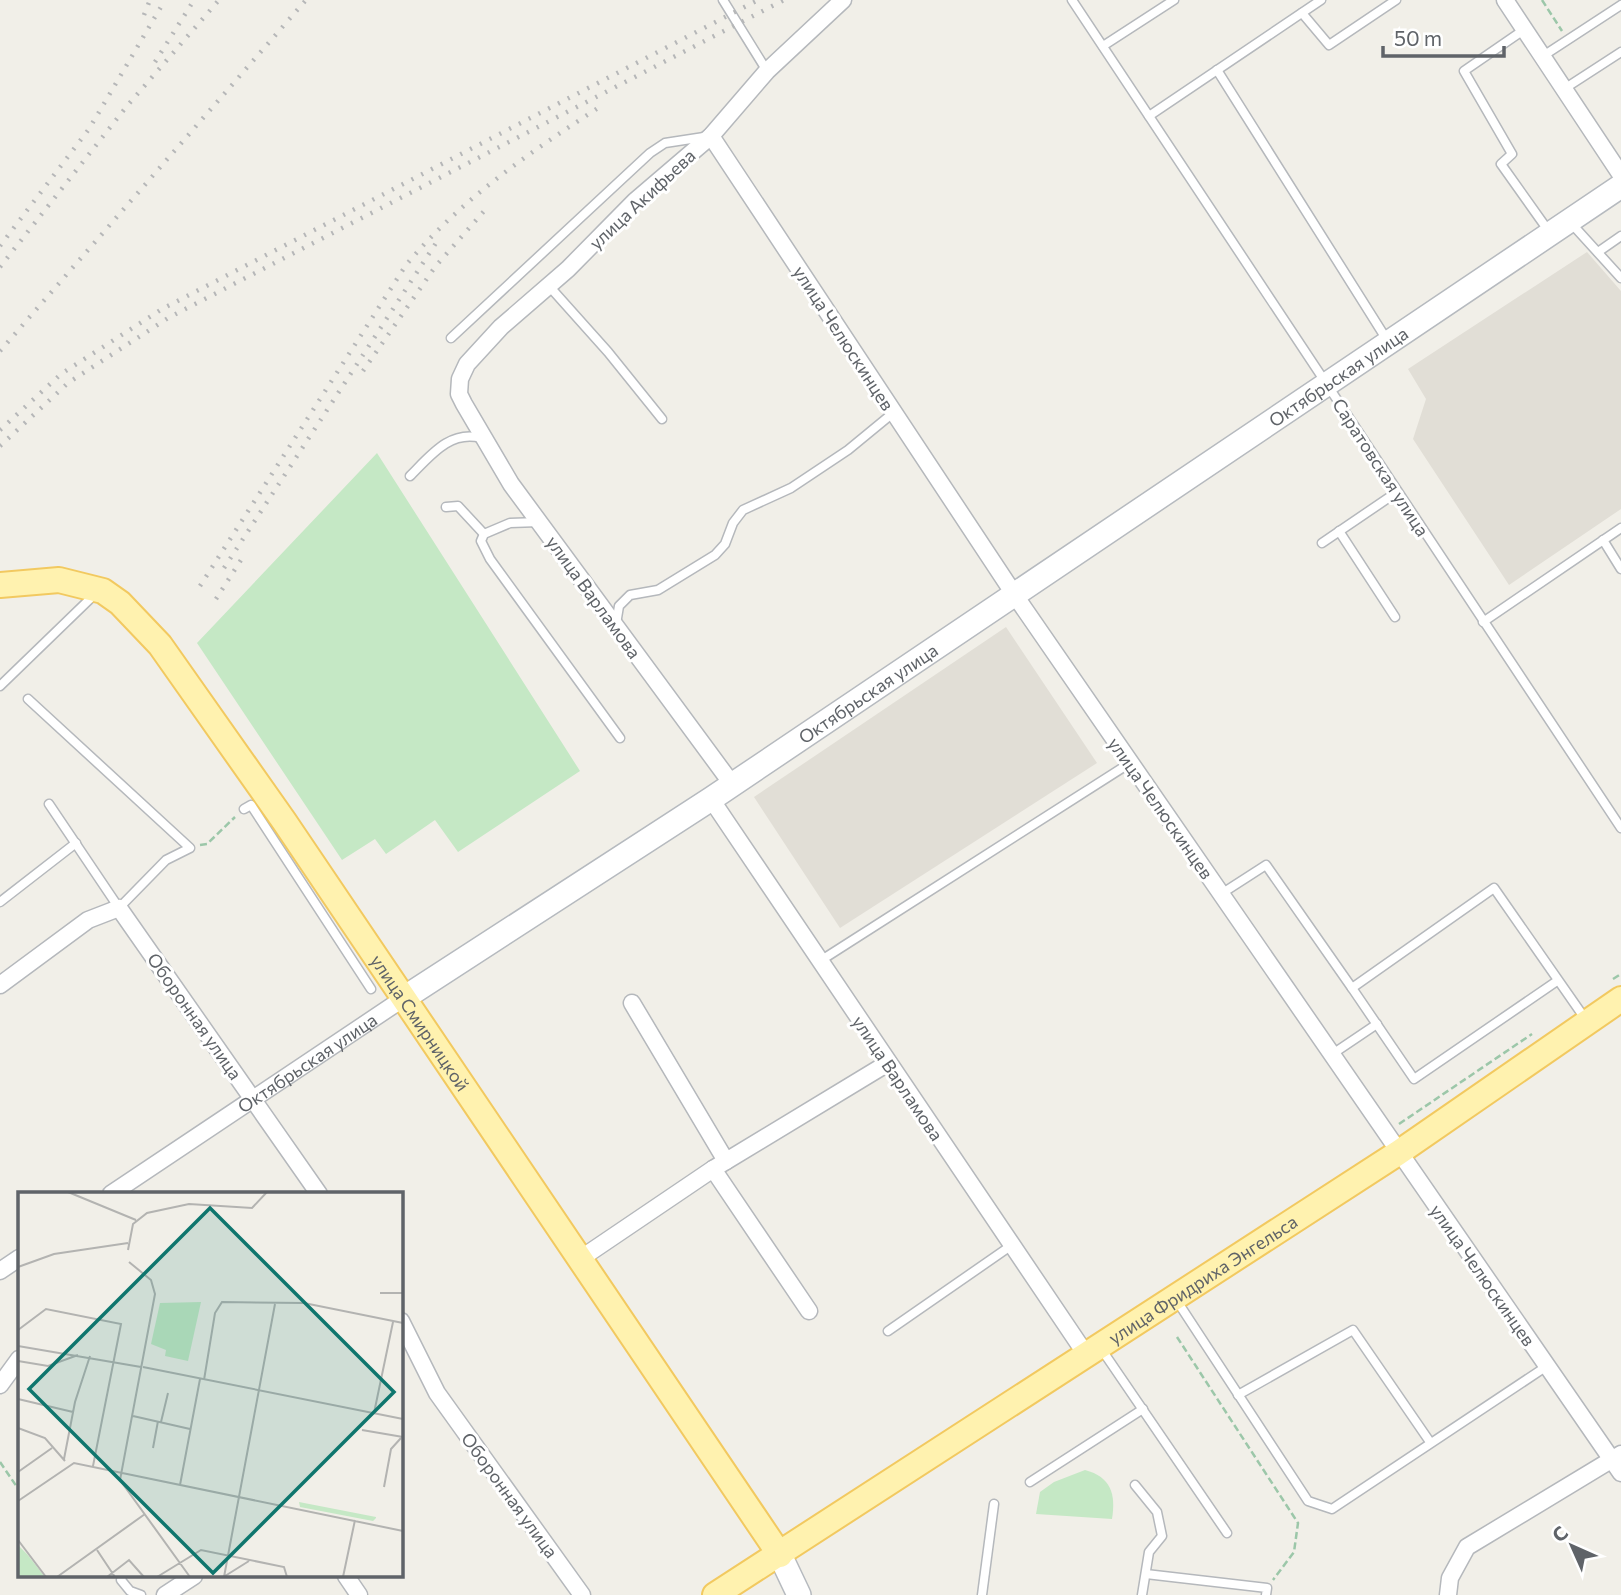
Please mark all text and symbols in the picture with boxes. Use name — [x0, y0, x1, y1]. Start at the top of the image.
scale bar — [1383, 14, 1504, 58]
text: 50 m — [1394, 25, 1442, 50]
street label: улица Акифьева — [584, 144, 700, 254]
street label: улица Челюскинцев — [789, 262, 899, 414]
street label: Октябрьская улица — [1264, 322, 1412, 431]
street label: Саратовская улица — [1328, 394, 1434, 540]
street label: улица Варламова — [542, 531, 646, 663]
street label: Октябрьская улица — [794, 639, 942, 748]
street label: улица Челюскинцев — [1104, 733, 1218, 883]
street label: Оборонная улица — [143, 948, 247, 1084]
street label: улица Смирницкой — [366, 950, 474, 1095]
street label: Октябрьская улица — [233, 1008, 381, 1117]
street label: улица Варламова — [848, 1011, 948, 1145]
inset map — [18, 1192, 402, 1578]
street label: улица Челюскинцев — [1426, 1200, 1540, 1350]
street label: улица Фридриха Энгельса — [1104, 1210, 1301, 1348]
street label: Оборонная улица — [457, 1428, 563, 1562]
north arrow — [1537, 1511, 1607, 1581]
text: С — [1547, 1521, 1572, 1546]

